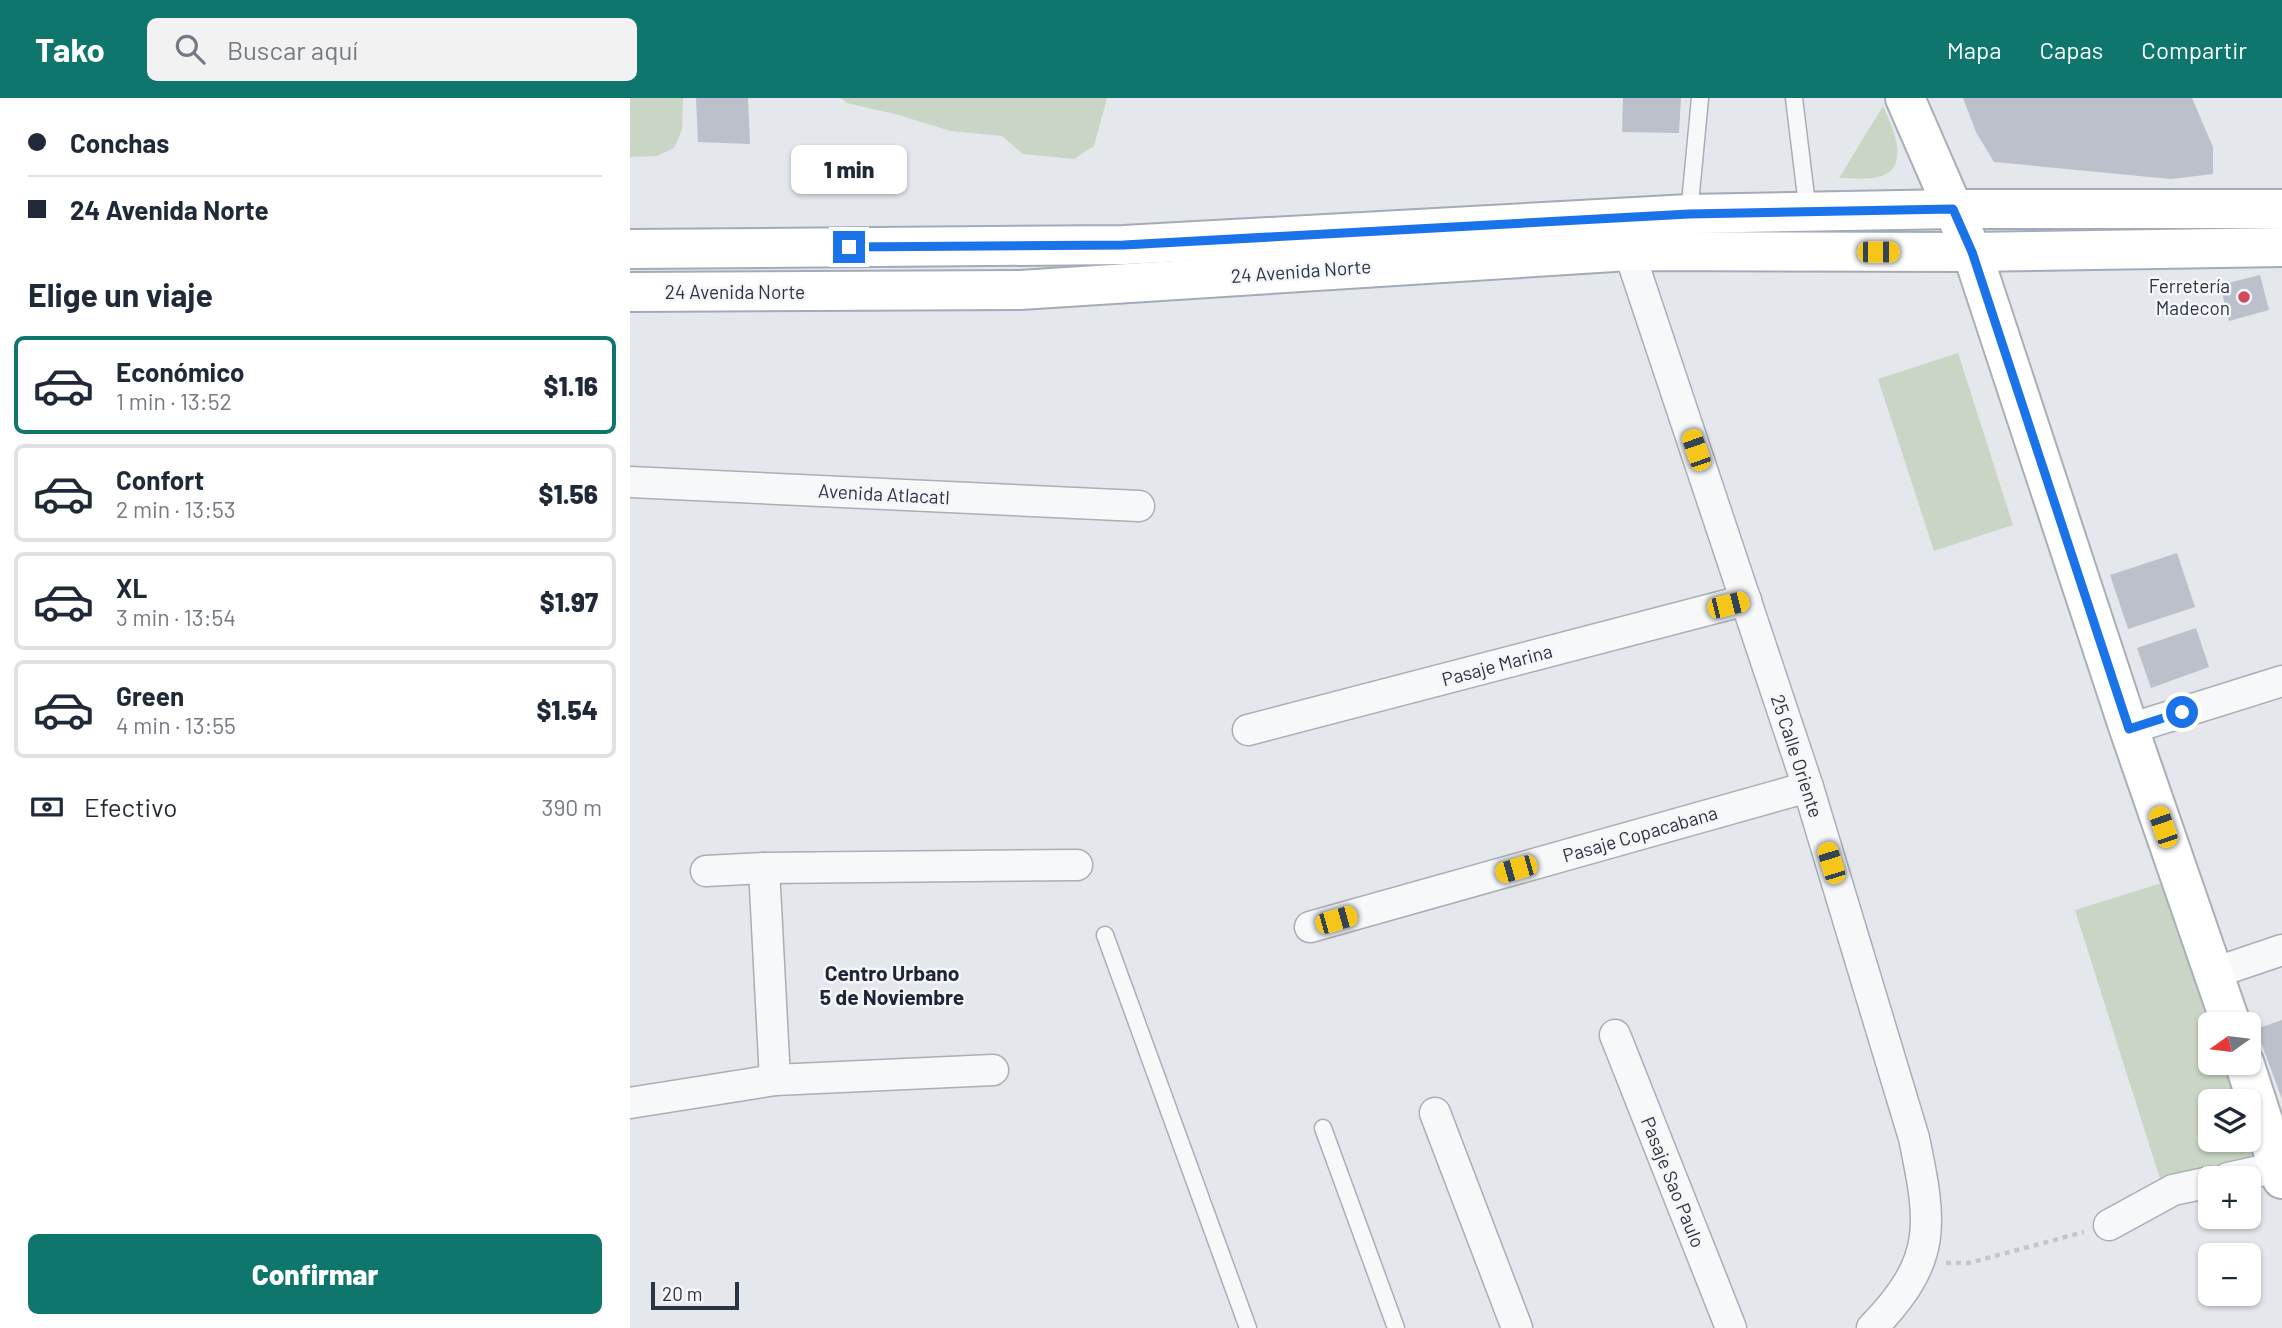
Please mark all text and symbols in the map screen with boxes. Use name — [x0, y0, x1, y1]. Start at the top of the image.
search box — [147, 18, 637, 81]
text: Tako — [35, 29, 105, 69]
icon: search — [171, 30, 209, 68]
text: Buscar aquí — [227, 34, 358, 65]
text: Mapa — [1947, 35, 2002, 64]
text: Capas — [2040, 35, 2103, 64]
text: Compartir — [2141, 35, 2247, 64]
text: Conchas — [70, 127, 169, 158]
callout: 1 min — [791, 145, 907, 194]
text: 1 min — [824, 155, 874, 183]
text: 24 Avenida Norte — [70, 194, 269, 225]
route end — [833, 231, 865, 263]
car — [1858, 242, 1900, 263]
street label: 24 Avenida Norte — [1230, 254, 1372, 287]
place label: Ferretería Madecon — [2149, 274, 2230, 319]
text: Elige un viaje — [28, 275, 213, 313]
street label: 24 Avenida Norte — [665, 280, 805, 303]
marker: Ferretería Madecon — [2236, 289, 2252, 305]
icon: car — [32, 354, 95, 417]
text: Económico — [116, 356, 245, 387]
text: $1.16 — [543, 370, 598, 401]
text: 1 min · 13:52 — [116, 387, 232, 415]
car — [1680, 427, 1713, 473]
icon: car — [32, 462, 95, 525]
text: Confort — [116, 464, 204, 495]
text: $1.56 — [538, 478, 598, 509]
street label: Avenida Atlacatl — [818, 479, 950, 508]
text: 2 min · 13:53 — [116, 495, 236, 523]
icon: car — [32, 570, 95, 633]
text: XL — [116, 572, 147, 603]
text: $1.97 — [540, 586, 598, 617]
car — [1706, 590, 1751, 620]
text: 3 min · 13:54 — [116, 603, 236, 631]
street label: Pasaje Marina — [1439, 639, 1555, 690]
icon: car — [32, 678, 95, 741]
text: Green — [116, 680, 184, 711]
street label: 25 Calle Oriente — [1767, 691, 1828, 820]
text: $1.54 — [536, 694, 598, 725]
route start — [2166, 696, 2198, 728]
text: 4 min · 13:55 — [116, 711, 236, 739]
icon: cash — [28, 788, 66, 826]
text: Efectivo — [84, 791, 177, 822]
text: 390 m — [542, 793, 602, 821]
street label: Pasaje Copacabana — [1560, 800, 1720, 867]
car — [2147, 804, 2180, 850]
car — [1815, 840, 1848, 886]
car — [1493, 853, 1540, 885]
car — [1313, 904, 1360, 936]
district label: Centro Urbano 5 de Noviembre — [820, 960, 964, 1009]
north arrow — [2198, 1012, 2261, 1074]
map controls — [2198, 1012, 2261, 1306]
button: layers — [2198, 1089, 2261, 1152]
street label: Pasaje Sao Paulo — [1637, 1113, 1710, 1251]
button: + — [2198, 1166, 2261, 1229]
button: Confirmar — [28, 1234, 602, 1314]
button: − — [2198, 1243, 2261, 1306]
scale bar — [651, 1279, 738, 1311]
text: 20 m — [662, 1282, 702, 1305]

